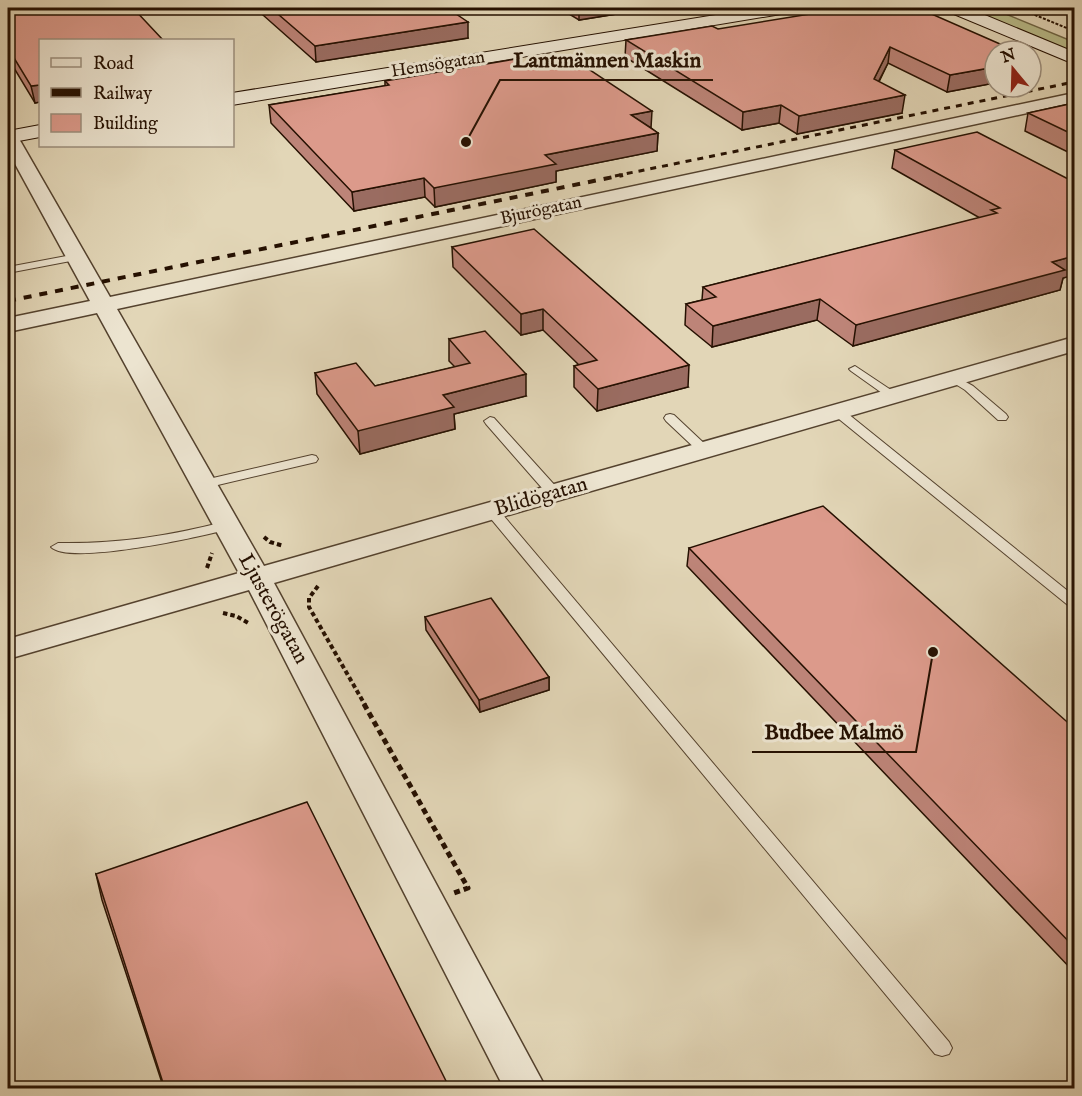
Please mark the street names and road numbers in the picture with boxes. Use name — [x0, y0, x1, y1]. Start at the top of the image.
street label: Hemsögatan — [390, 46, 487, 84]
street label: Bjurögatan — [498, 191, 584, 231]
street label: Blidögatan — [491, 471, 591, 523]
street label: Ljusterögatan — [232, 549, 314, 669]

